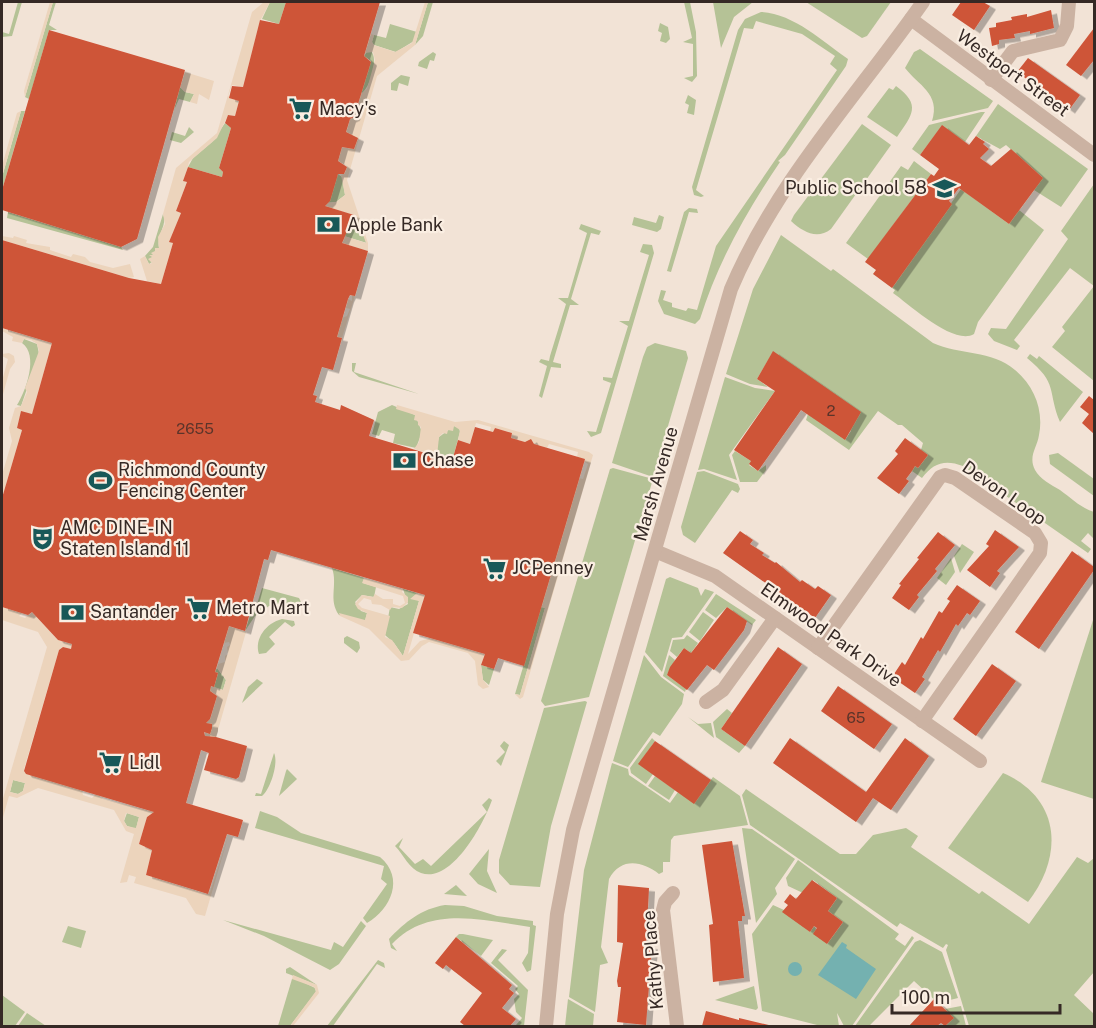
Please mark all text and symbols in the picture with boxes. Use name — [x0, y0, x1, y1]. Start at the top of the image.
street label: Westport Street — [953, 25, 1074, 120]
supermarket icon: Macy's — [288, 96, 314, 122]
place label: Macy's — [319, 98, 377, 119]
school or university icon: Public School 58 — [932, 175, 958, 201]
place label: Public School 58 — [785, 177, 927, 198]
bank icon: Apple Bank — [316, 212, 342, 238]
place label: Apple Bank — [347, 214, 443, 235]
house number: 2 — [827, 402, 836, 419]
house number: 2655 — [176, 420, 214, 437]
street label: Marsh Avenue — [629, 424, 682, 544]
bank icon: Chase — [391, 447, 417, 473]
place label: Chase — [422, 449, 474, 470]
street label: Devon Loop — [958, 456, 1050, 529]
place label: Richmond County Fencing Center — [118, 459, 266, 501]
sports icon: Richmond County Fencing Center — [87, 467, 113, 493]
place label: AMC DINE-IN Staten Island 11 — [60, 517, 190, 559]
theatre icon: AMC DINE-IN Staten Island 11 — [29, 525, 55, 551]
supermarket icon: JCPenney — [481, 555, 507, 581]
place label: JCPenney — [512, 557, 594, 578]
street label: Elmwood Park Drive — [757, 578, 906, 691]
supermarket icon: Metro Mart — [185, 595, 211, 621]
place label: Metro Mart — [216, 597, 310, 618]
bank icon: Santander — [59, 599, 85, 625]
place label: Santander — [90, 601, 177, 622]
house number: 65 — [847, 709, 865, 726]
supermarket icon: Lidl — [98, 750, 124, 776]
place label: Lidl — [129, 752, 160, 773]
street label: Kathy Place — [638, 910, 667, 1010]
scale bar — [892, 977, 1060, 1015]
text: 100 m — [901, 987, 950, 1008]

